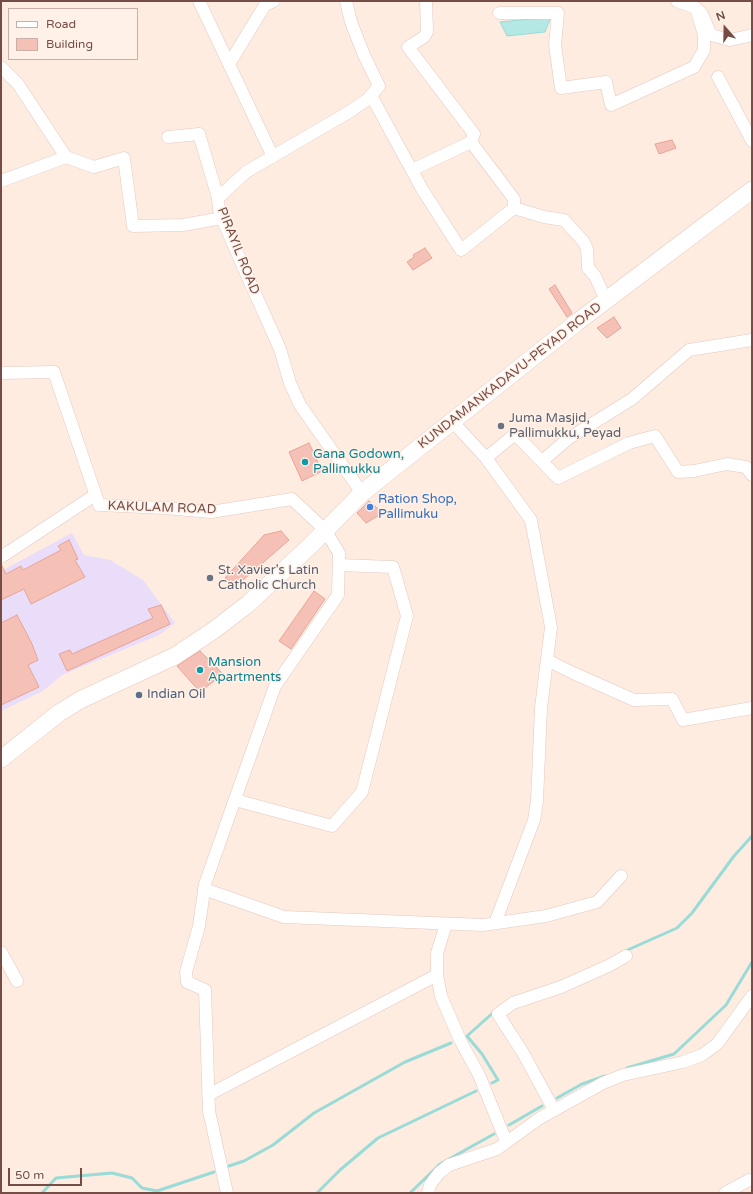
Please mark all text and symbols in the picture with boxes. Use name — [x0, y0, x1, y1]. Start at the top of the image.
legend — [8, 8, 138, 60]
north arrow — [705, 8, 745, 48]
text: N — [714, 9, 727, 24]
text: Road — [46, 17, 76, 31]
text: Building — [46, 37, 93, 51]
street label: PIRAYIL ROAD — [213, 205, 263, 297]
street label: KUNDAMANKADAVU-PEYAD ROAD — [415, 300, 605, 452]
place label: Juma Masjid, Pallimukku, Peyad — [509, 411, 621, 442]
marker: Juma Masjid, Pallimukku, Peyad — [496, 421, 506, 431]
place label: Gana Godown, Pallimukku — [313, 447, 404, 478]
marker: Gana Godown, Pallimukku — [300, 457, 310, 467]
place label: Ration Shop, Pallimuku — [378, 492, 457, 523]
street label: KAKULAM ROAD — [107, 498, 217, 518]
marker: Ration Shop, Pallimuku — [365, 502, 375, 512]
place label: St. Xavier's Latin Catholic Church — [218, 563, 319, 594]
marker: St. Xavier's Latin Catholic Church — [205, 573, 215, 583]
place label: Mansion Apartments — [208, 655, 281, 686]
marker: Mansion Apartments — [195, 665, 205, 675]
place label: Indian Oil — [147, 687, 205, 703]
marker: Indian Oil — [134, 690, 144, 700]
scale bar — [10, 1160, 84, 1186]
text: 50 m — [15, 1168, 44, 1182]

